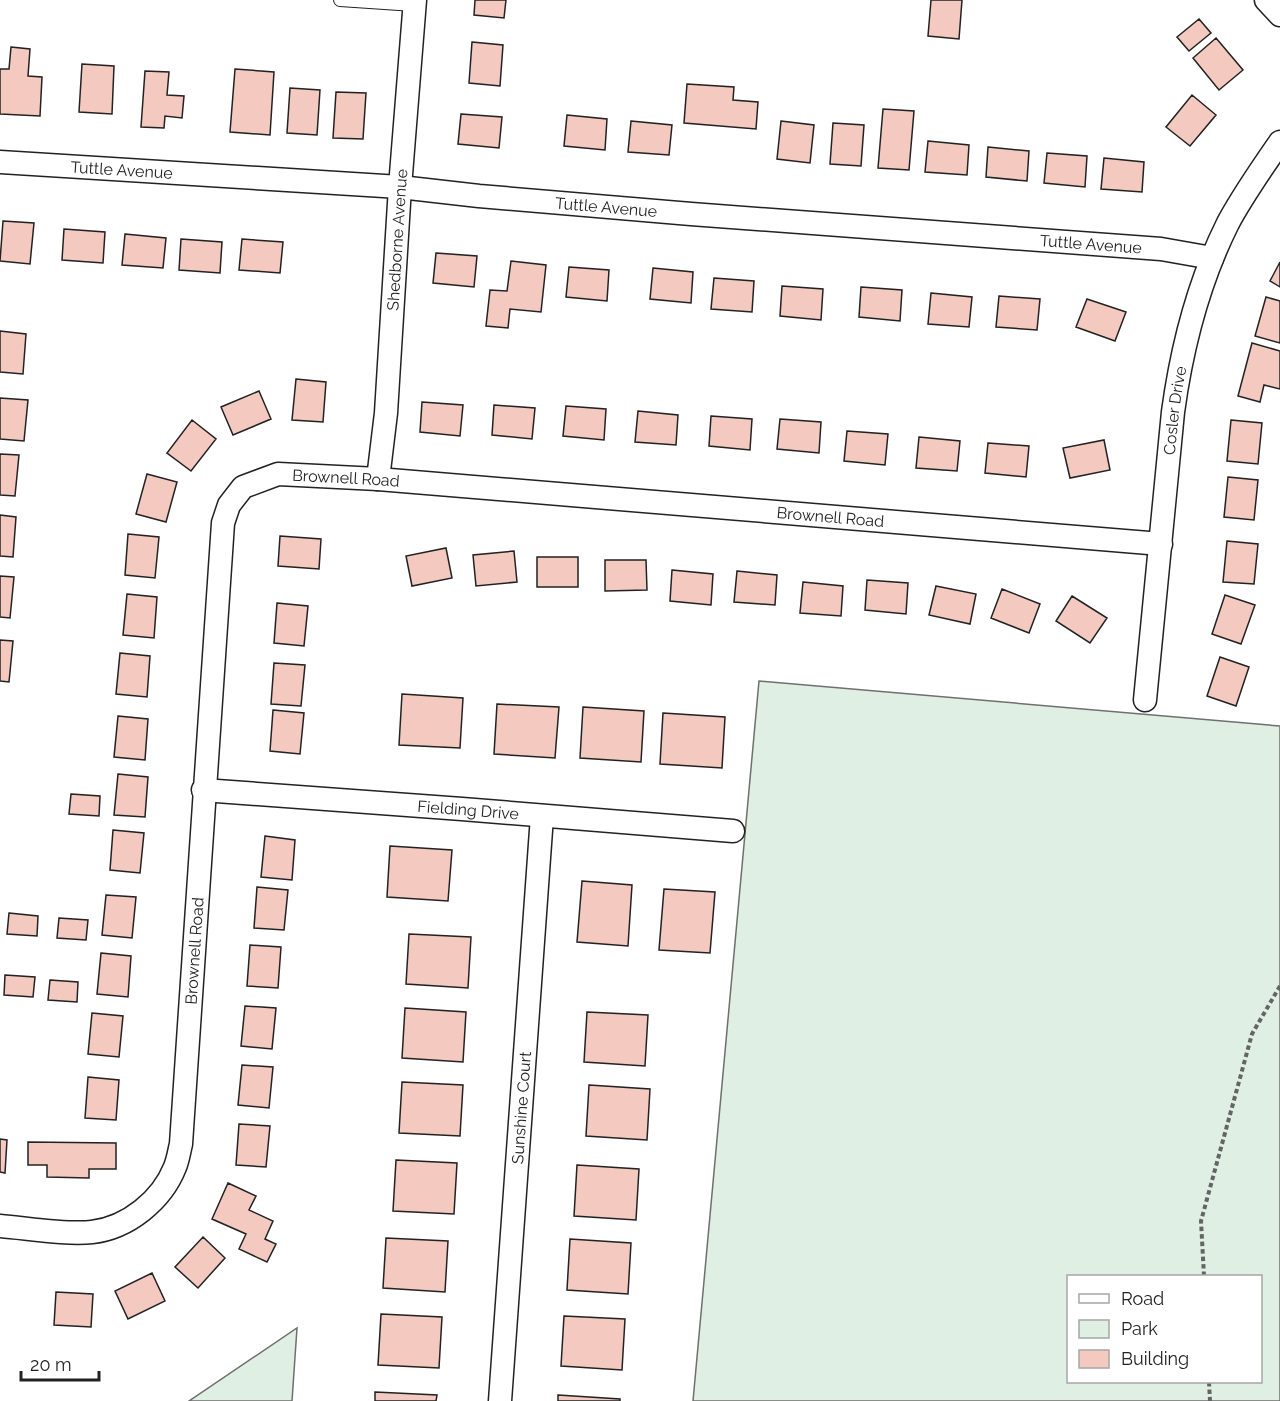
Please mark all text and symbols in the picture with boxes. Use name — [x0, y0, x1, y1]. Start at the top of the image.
street label: Tuttle Avenue — [70, 157, 173, 182]
street label: Shedborne Avenue — [383, 168, 411, 311]
street label: Tuttle Avenue — [555, 193, 658, 221]
street label: Tuttle Avenue — [1039, 231, 1143, 257]
street label: Cosler Drive — [1159, 364, 1190, 456]
street label: Brownell Road — [292, 465, 401, 490]
street label: Brownell Road — [776, 503, 885, 530]
street label: Fielding Drive — [417, 796, 520, 823]
street label: Brownell Road — [181, 896, 207, 1005]
street label: Sunshine Court — [508, 1050, 535, 1165]
legend — [1067, 1275, 1262, 1383]
text: Road — [1121, 1288, 1164, 1309]
text: Park — [1121, 1318, 1158, 1339]
scale bar — [21, 1344, 99, 1382]
text: Building — [1121, 1348, 1189, 1369]
text: 20 m — [30, 1354, 72, 1375]

